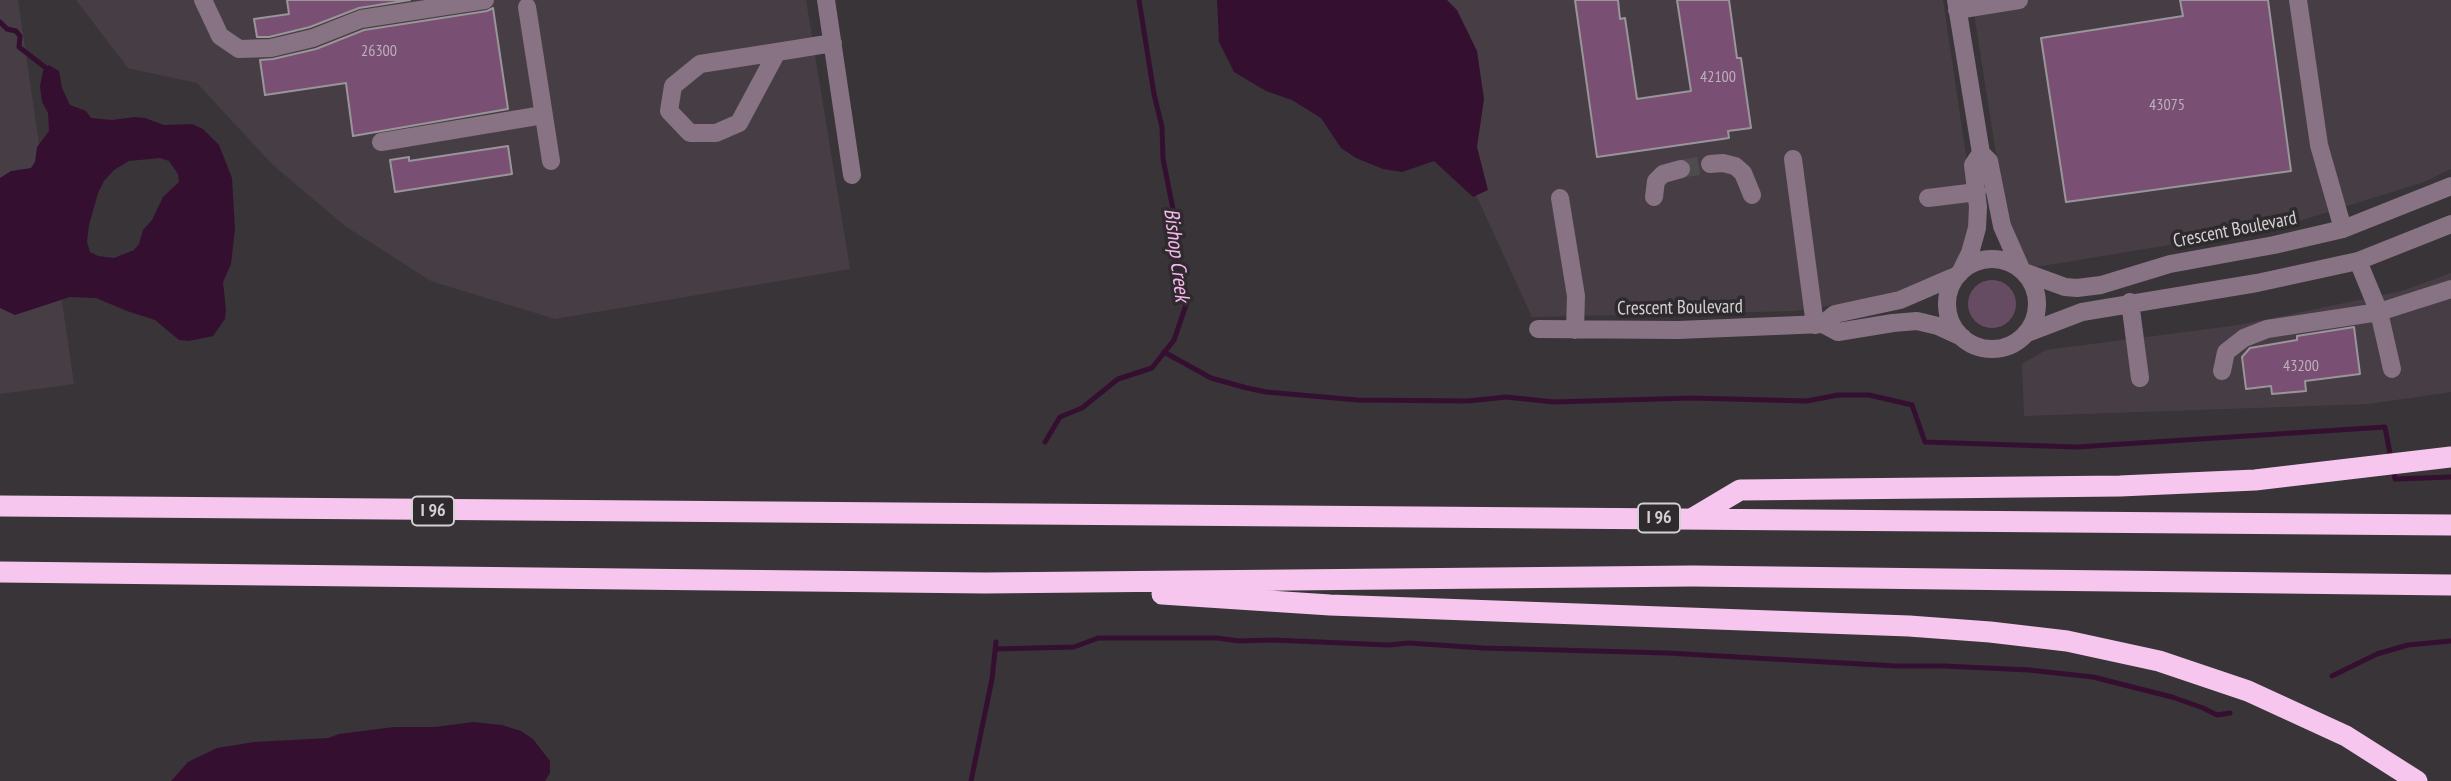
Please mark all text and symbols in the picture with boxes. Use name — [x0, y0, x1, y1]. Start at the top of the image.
house number: 26300 — [361, 41, 397, 61]
house number: 42100 — [1700, 67, 1736, 87]
house number: 43075 — [2149, 95, 2185, 115]
water label: Bishop Creek — [1158, 207, 1194, 303]
street label: Crescent Boulevard — [2171, 207, 2299, 253]
street label: Crescent Boulevard — [1617, 296, 1743, 320]
house number: 43200 — [2283, 356, 2319, 376]
road number: I 96 — [412, 496, 454, 526]
road number: I 96 — [1638, 504, 1680, 532]

